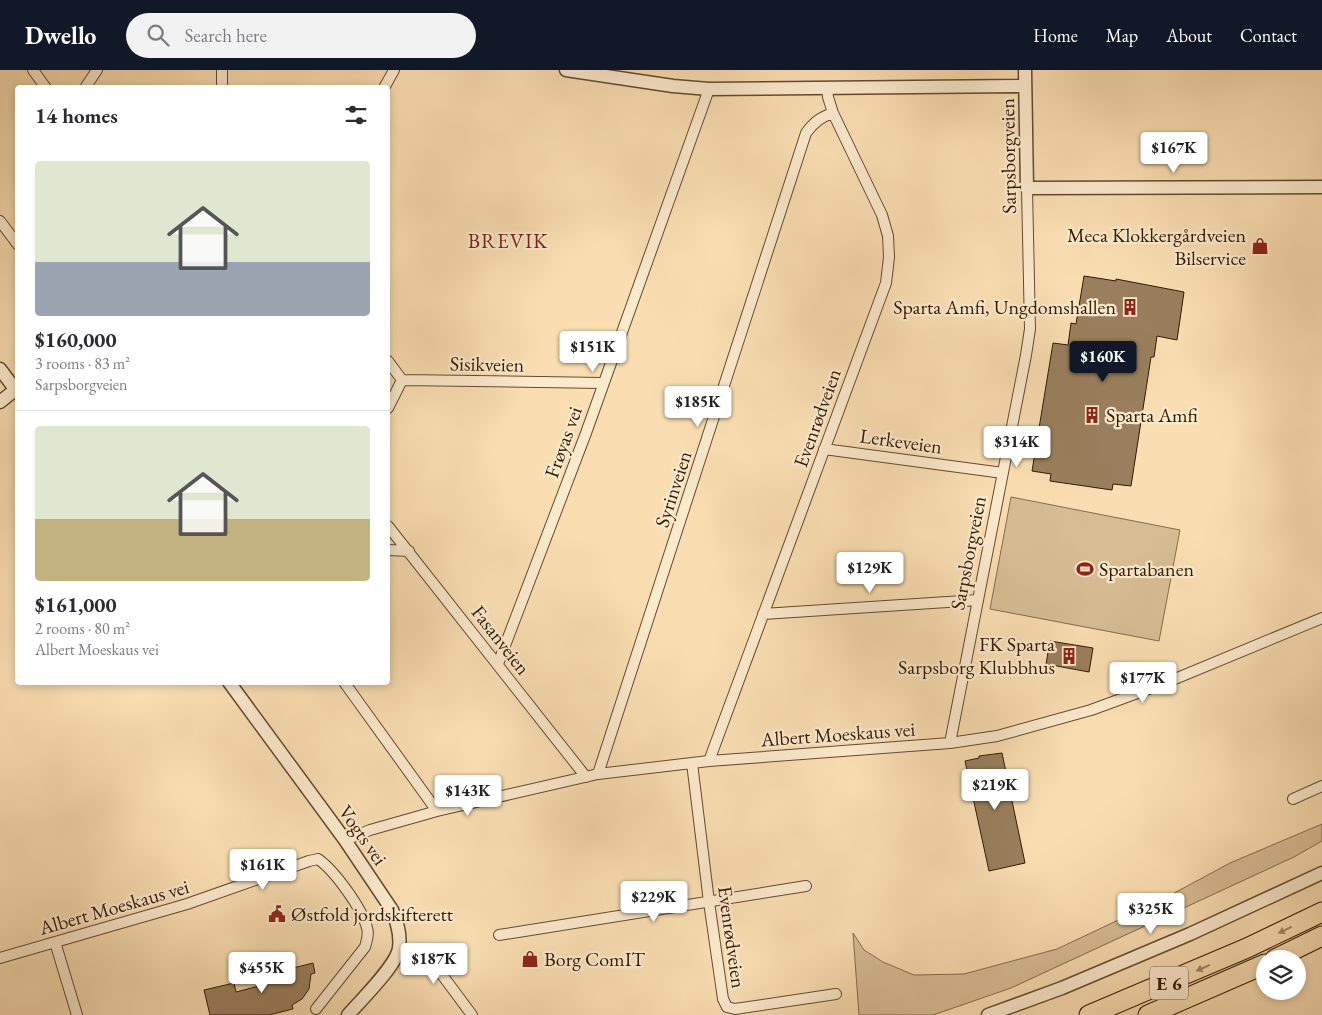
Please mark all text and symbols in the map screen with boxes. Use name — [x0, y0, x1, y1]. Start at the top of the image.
search box — [126, 13, 476, 58]
text: Dwello — [25, 20, 96, 51]
icon: search — [144, 21, 172, 49]
text: Search here — [184, 23, 267, 48]
text: Home — [1033, 24, 1078, 47]
text: Map — [1106, 24, 1138, 47]
text: About — [1166, 24, 1212, 47]
text: Contact — [1240, 24, 1297, 47]
street label: Sarpsborgveien — [994, 97, 1022, 214]
icon: filters — [342, 101, 370, 129]
text: 14 homes — [35, 102, 118, 129]
pin: $167K — [1139, 132, 1209, 174]
text: $167K — [1152, 137, 1196, 158]
icon: home — [158, 193, 248, 283]
place label: Meca Klokkergårdveien Bilservice — [1067, 222, 1246, 271]
district label: BREVIK — [468, 227, 548, 254]
shop icon: Meca Klokkergårdveien Bilservice — [1250, 236, 1270, 256]
place label: Sparta Amfi, Ungdomshallen — [893, 294, 1116, 320]
building icon: Sparta Amfi, Ungdomshallen — [1120, 297, 1140, 317]
text: $160,000 — [35, 326, 117, 353]
pin: $151K — [558, 330, 628, 373]
text: $151K — [571, 336, 615, 357]
pin: $160K — [1068, 340, 1138, 383]
text: $160K — [1081, 346, 1125, 367]
street label: Sisikveien — [450, 350, 525, 378]
text: 3 rooms · 83 m² — [35, 353, 130, 374]
street label: Evenrødveien — [787, 365, 847, 471]
text: Sarpsborgveien — [35, 374, 128, 395]
pin: $185K — [663, 386, 733, 428]
text: $185K — [676, 391, 720, 412]
place label: Sparta Amfi — [1106, 402, 1198, 428]
street label: Frøyas vei — [538, 403, 588, 481]
building icon: Sparta Amfi — [1082, 405, 1102, 425]
street label: Lerkeveien — [858, 422, 944, 460]
pin: $314K — [982, 426, 1052, 468]
text: $314K — [995, 431, 1039, 452]
street label: Syrinveien — [648, 447, 698, 531]
icon: home — [158, 459, 248, 549]
street label: Sarpsborgveien — [944, 493, 992, 612]
pin: $129K — [835, 552, 905, 594]
place label: Spartabanen — [1099, 556, 1194, 582]
text: $129K — [848, 557, 892, 578]
sports icon: Spartabanen — [1075, 559, 1095, 579]
text: $161,000 — [35, 591, 117, 618]
street label: Fasanveien — [466, 600, 537, 680]
text: 2 rooms · 80 m² — [35, 618, 130, 639]
place label: FK Sparta Sarpsborg Klubbhus — [898, 631, 1055, 680]
text: Albert Moeskaus vei — [35, 639, 159, 660]
building icon: FK Sparta Sarpsborg Klubbhus — [1059, 646, 1079, 666]
pin: $177K — [1108, 662, 1178, 704]
text: $177K — [1121, 667, 1165, 688]
street label: Albert Moeskaus vei — [759, 716, 916, 752]
pin: $219K — [960, 768, 1030, 811]
pin: $143K — [433, 774, 503, 817]
text: $219K — [973, 774, 1017, 795]
text: $143K — [446, 780, 490, 801]
street label: Vogts vei — [333, 800, 393, 870]
pin: $161K — [228, 848, 298, 891]
text: $161K — [241, 854, 285, 875]
street label: Albert Moeskaus vei — [35, 873, 192, 941]
pin: $229K — [619, 880, 689, 923]
street label: Evenrødveien — [712, 884, 752, 990]
text: $229K — [632, 886, 676, 907]
pin: $325K — [1116, 892, 1186, 935]
text: $325K — [1129, 898, 1173, 919]
place label: Østfold jordskifterett — [291, 901, 454, 927]
public building icon: Østfold jordskifterett — [267, 904, 287, 924]
one-way arrow — [1278, 927, 1292, 935]
pin: $187K — [399, 942, 469, 985]
place label: Borg ComIT — [544, 946, 645, 972]
text: $187K — [412, 948, 456, 969]
shop icon: Borg ComIT — [520, 949, 540, 969]
map controls — [1256, 950, 1306, 1000]
button: layers — [1256, 950, 1306, 1000]
pin: $455K — [227, 952, 297, 994]
text: $455K — [240, 957, 284, 978]
one-way arrow — [1195, 964, 1210, 972]
road number: E 6 — [1150, 966, 1188, 1000]

